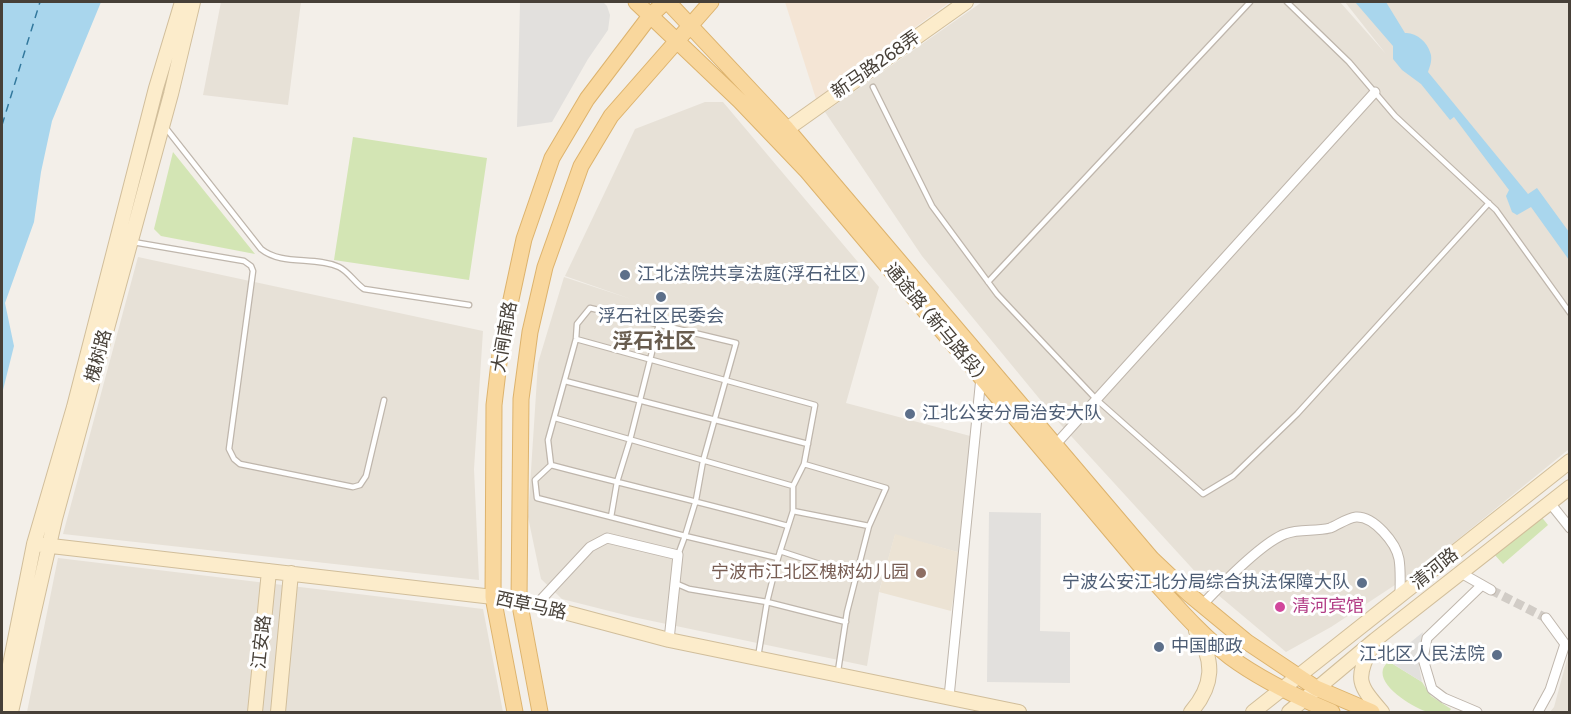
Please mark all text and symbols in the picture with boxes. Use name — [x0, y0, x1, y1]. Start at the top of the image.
street label: 新马路268弄 — [827, 27, 925, 103]
street label: 通途路 (新马路段) — [880, 259, 988, 383]
place label: 江北法院共享法庭(浮石社区) — [637, 264, 866, 286]
marker: 江北法院共享法庭(浮石社区) — [618, 268, 632, 282]
marker: 浮石社区民委会 — [654, 290, 668, 304]
street label: 大闸南路 — [488, 300, 522, 374]
place label: 浮石社区民委会 — [598, 306, 724, 328]
street label: 槐树路 — [82, 327, 116, 385]
district label: 浮石社区 — [612, 329, 696, 355]
place label: 江北公安分局治安大队 — [922, 403, 1102, 425]
marker: 江北公安分局治安大队 — [903, 407, 917, 421]
street label: 清河路 — [1407, 544, 1463, 594]
place label: 宁波市江北区槐树幼儿园 — [711, 562, 909, 584]
marker: 宁波市江北区槐树幼儿园 — [914, 566, 928, 580]
place label: 宁波公安江北分局综合执法保障大队 — [1062, 572, 1350, 594]
marker: 宁波公安江北分局综合执法保障大队 — [1355, 576, 1369, 590]
street label: 西草马路 — [494, 588, 568, 624]
place label: 清河宾馆 — [1292, 596, 1364, 618]
marker: 清河宾馆 — [1273, 600, 1287, 614]
street label: 江安路 — [248, 614, 276, 670]
place label: 中国邮政 — [1171, 636, 1243, 658]
marker: 中国邮政 — [1152, 640, 1166, 654]
place label: 江北区人民法院 — [1359, 644, 1485, 666]
marker: 江北区人民法院 — [1490, 648, 1504, 662]

